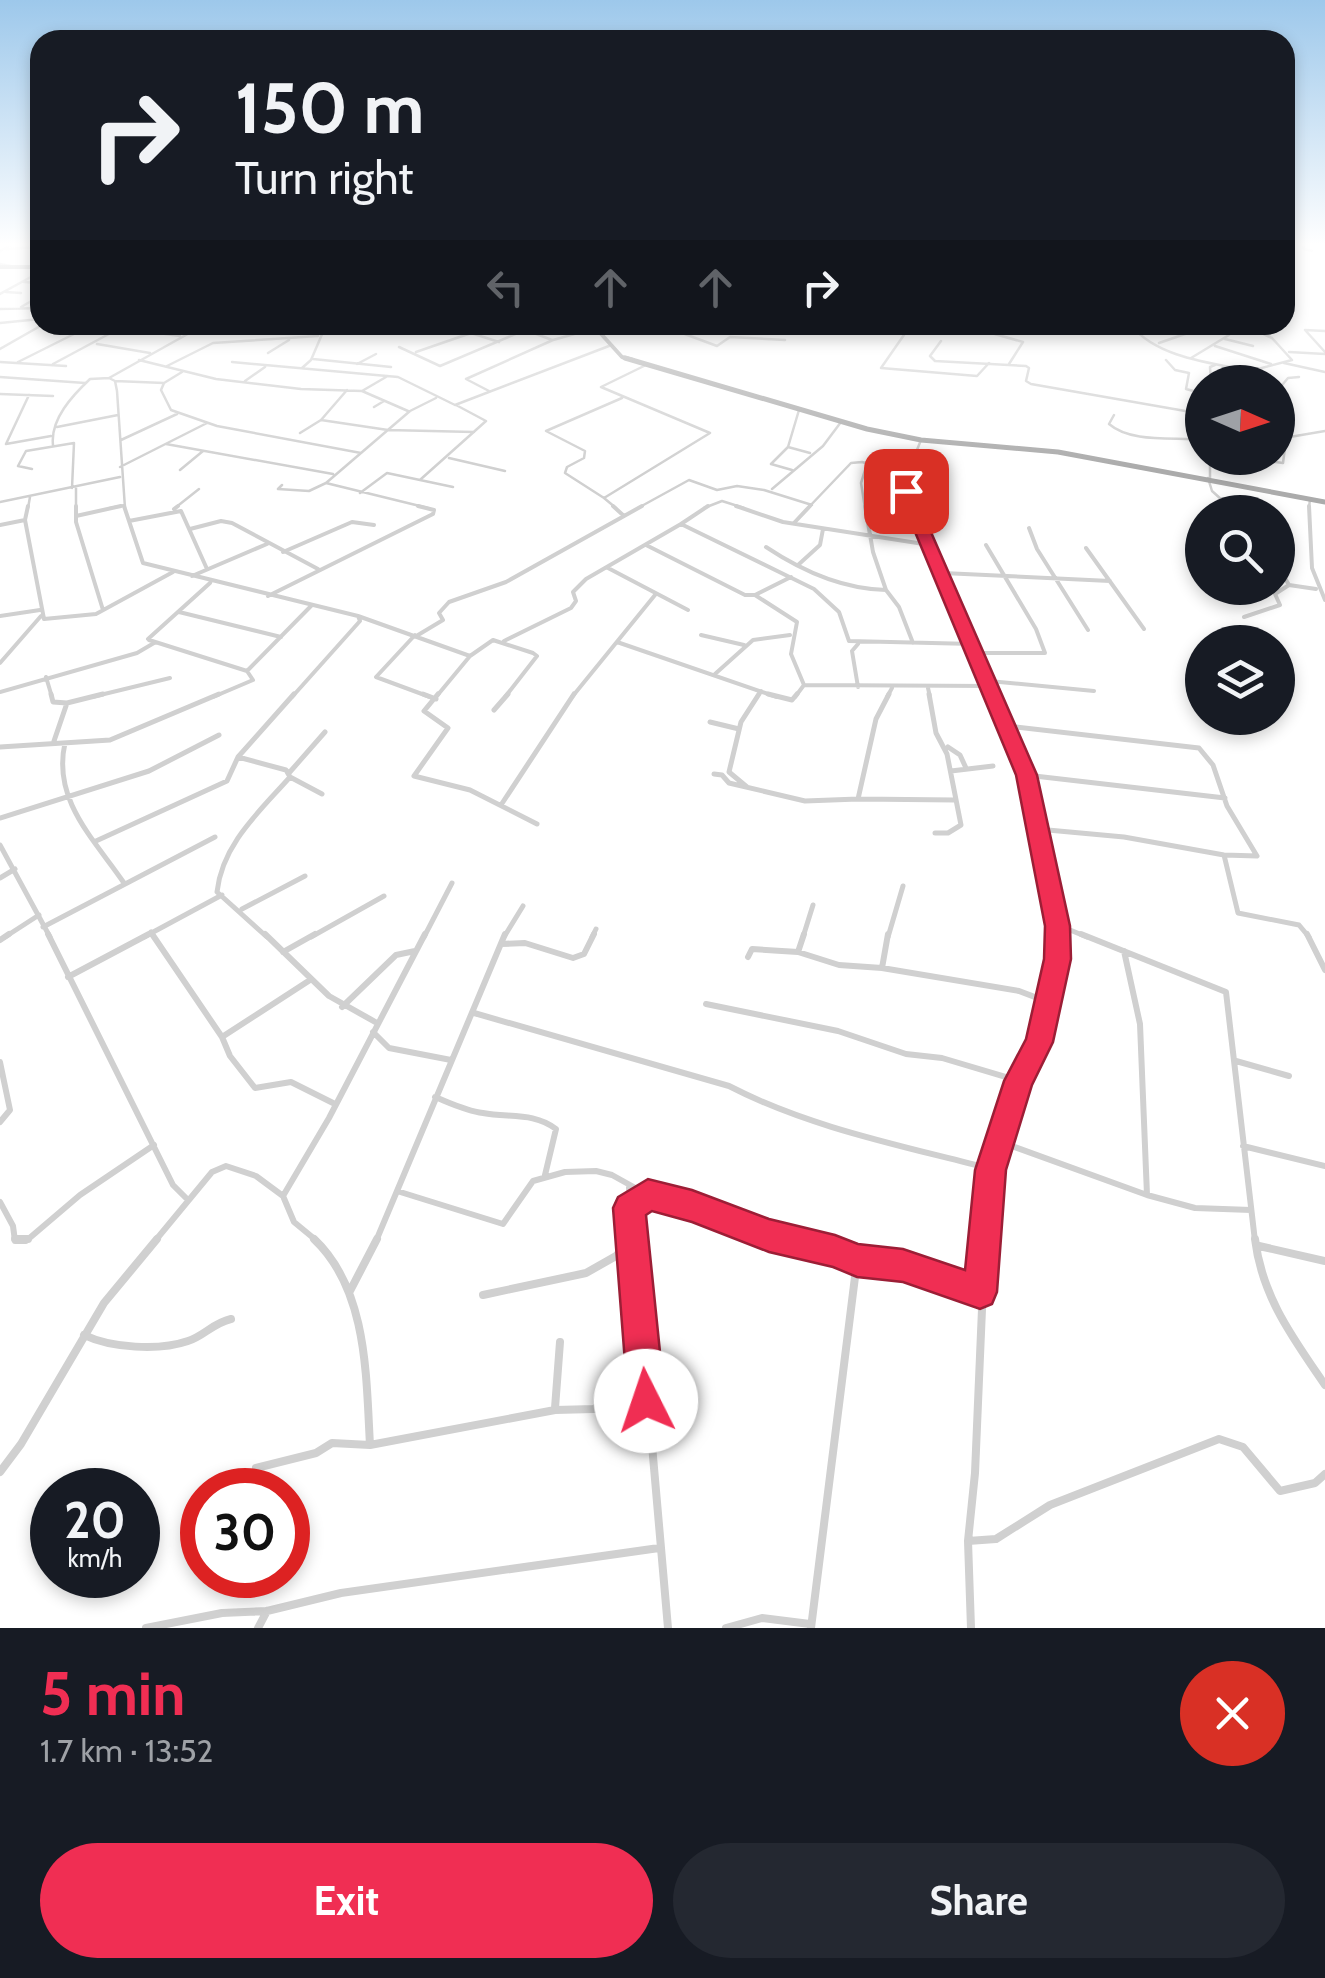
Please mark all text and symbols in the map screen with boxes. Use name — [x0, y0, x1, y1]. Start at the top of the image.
text: 150 m — [235, 65, 424, 151]
icon: right — [70, 70, 200, 200]
text: Turn right — [235, 151, 414, 205]
icon: left — [478, 260, 533, 315]
icon: ahead — [583, 260, 638, 315]
icon: ahead — [688, 260, 743, 315]
icon: right — [793, 260, 848, 315]
north arrow — [1185, 365, 1295, 475]
map controls — [1185, 365, 1295, 735]
pin — [864, 449, 949, 534]
icon: arrive — [879, 464, 934, 519]
button: search — [1185, 495, 1295, 605]
button: layers — [1185, 625, 1295, 735]
position arrow — [594, 1349, 698, 1453]
speed limit sign: 30 — [180, 1468, 310, 1598]
text: 20 — [64, 1490, 126, 1551]
text: km/h — [68, 1543, 122, 1573]
text: 5 min — [40, 1657, 185, 1730]
button: close — [1180, 1661, 1285, 1766]
text: 1.7 km · 13:52 — [40, 1731, 213, 1770]
button: Exit — [40, 1843, 653, 1958]
button: Share — [673, 1843, 1285, 1958]

